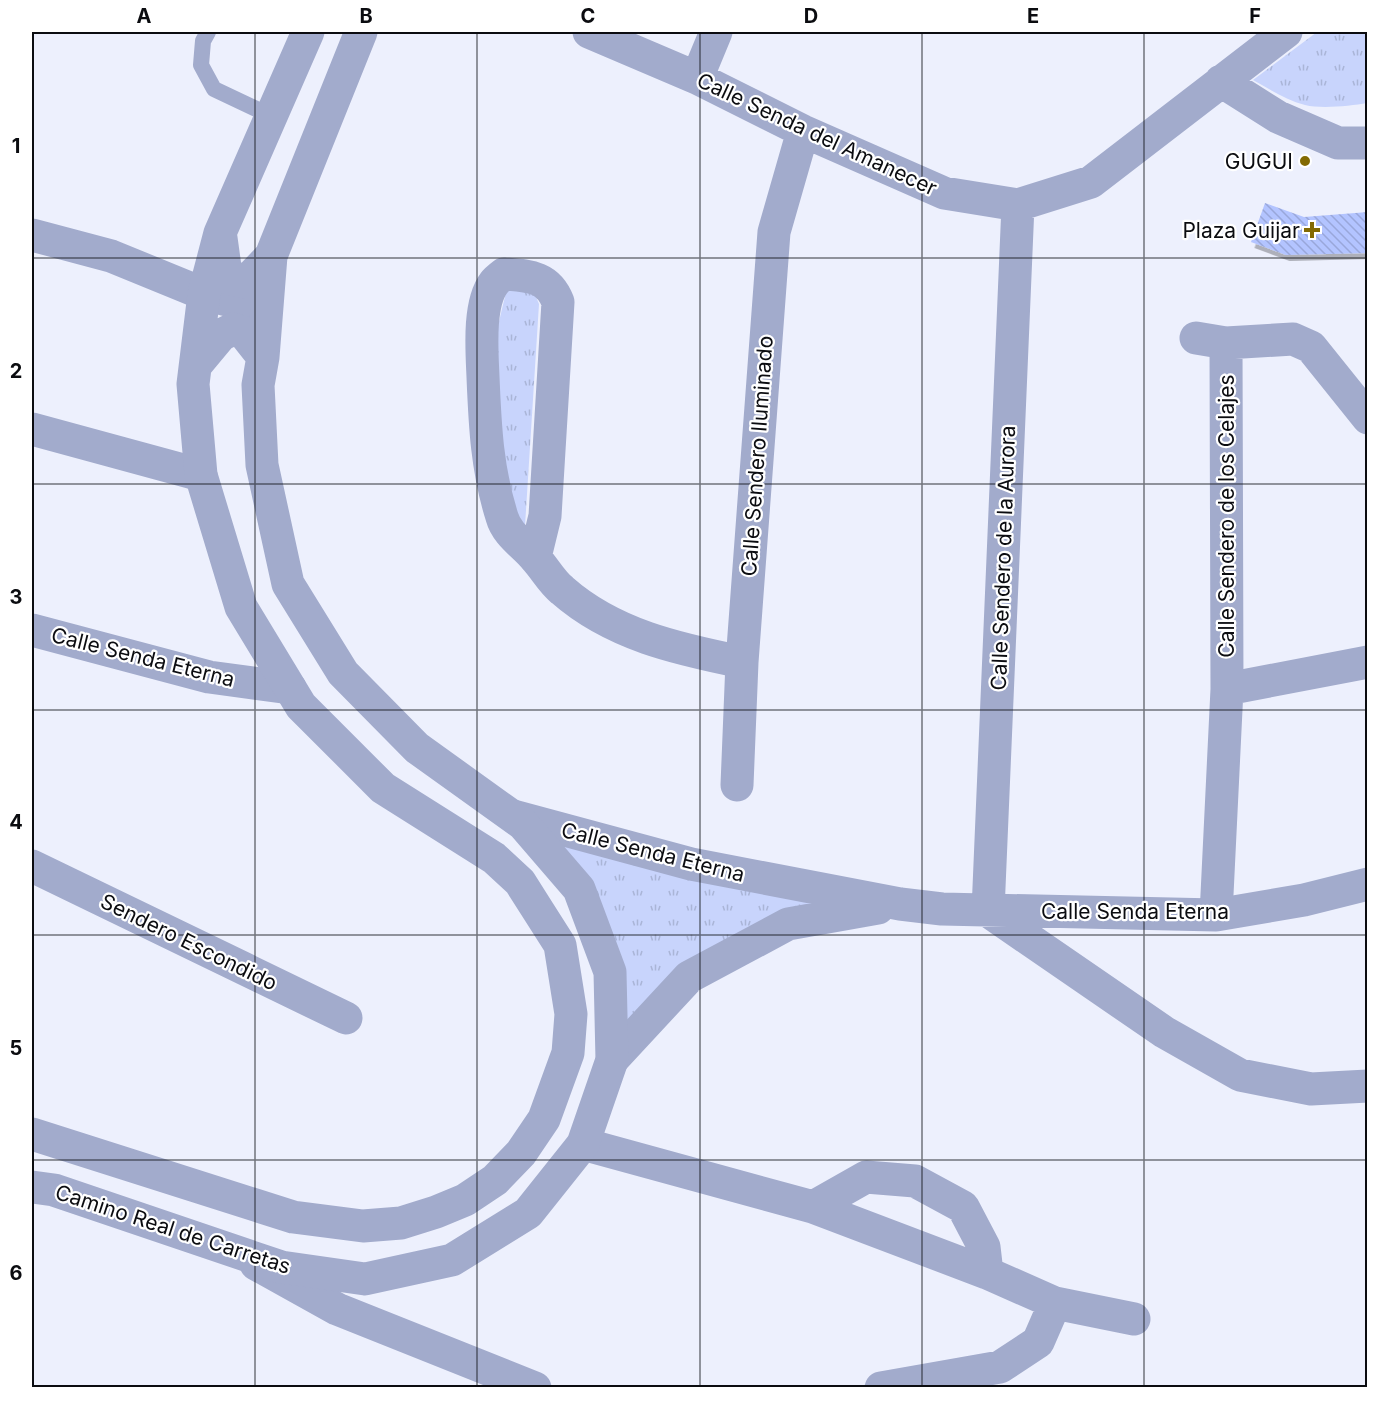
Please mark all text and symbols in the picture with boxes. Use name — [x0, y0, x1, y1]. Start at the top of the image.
text: A — [137, 4, 152, 28]
text: B — [359, 4, 373, 28]
text: C — [581, 4, 595, 28]
text: D — [804, 4, 818, 28]
text: E — [1027, 4, 1039, 28]
text: F — [1249, 4, 1261, 28]
street label: Calle Senda del Amanecer — [693, 67, 941, 201]
text: 1 — [12, 134, 20, 158]
place label: GUGUI — [1225, 149, 1293, 174]
marker: GUGUI — [1298, 154, 1312, 168]
place label: Plaza Guijar — [1182, 218, 1300, 243]
marker: Plaza Guijar — [1305, 223, 1319, 237]
street label: Calle Sendero Iluminado — [736, 335, 778, 577]
text: 2 — [10, 359, 22, 383]
street label: Calle Sendero de los Celajes — [1214, 374, 1239, 658]
street label: Calle Sendero de la Aurora — [986, 425, 1020, 691]
text: 3 — [10, 585, 22, 609]
street label: Calle Senda Eterna — [49, 622, 237, 692]
text: 4 — [9, 810, 23, 834]
street label: Calle Senda Eterna — [559, 817, 747, 887]
street label: Sendero Escondido — [97, 888, 281, 996]
street label: Calle Senda Eterna — [1041, 899, 1229, 924]
text: 5 — [10, 1036, 22, 1060]
street label: Camino Real de Carretas — [52, 1179, 294, 1279]
text: 6 — [10, 1261, 23, 1285]

